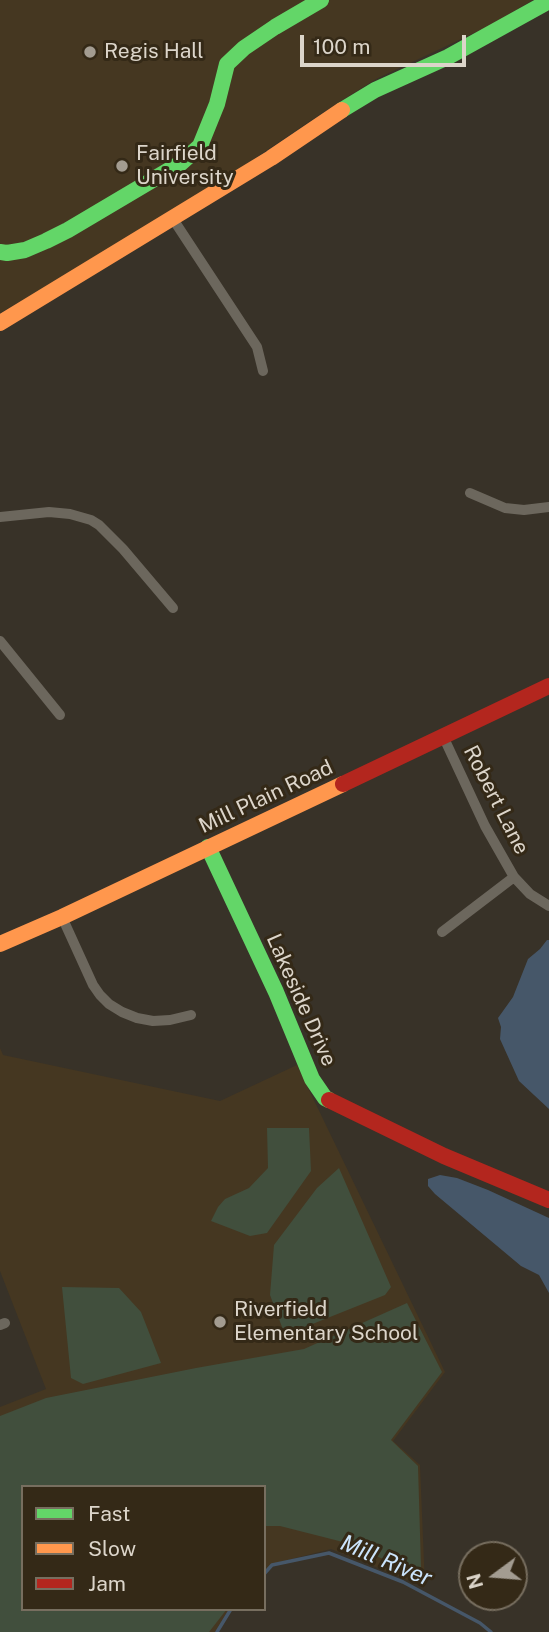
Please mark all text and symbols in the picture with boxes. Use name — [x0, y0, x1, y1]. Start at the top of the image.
scale bar — [304, 21, 470, 65]
text: 100 m — [313, 34, 370, 59]
place label: Regis Hall — [104, 39, 204, 65]
marker: Regis Hall — [82, 44, 98, 60]
place label: Fairfield University — [136, 141, 234, 191]
marker: Fairfield University — [114, 158, 130, 174]
street label: Robert Lane — [458, 741, 534, 859]
street label: Mill Plain Road — [195, 755, 337, 839]
street label: Lakeside Drive — [261, 930, 341, 1070]
place label: Riverfield Elementary School — [234, 1297, 418, 1347]
marker: Riverfield Elementary School — [212, 1314, 228, 1330]
legend — [21, 1485, 266, 1611]
text: Fast — [88, 1501, 130, 1526]
water label: Mill River — [336, 1529, 436, 1593]
text: Slow — [88, 1536, 136, 1561]
north arrow — [458, 1541, 528, 1611]
text: Jam — [88, 1571, 126, 1596]
text: N — [462, 1571, 487, 1591]

